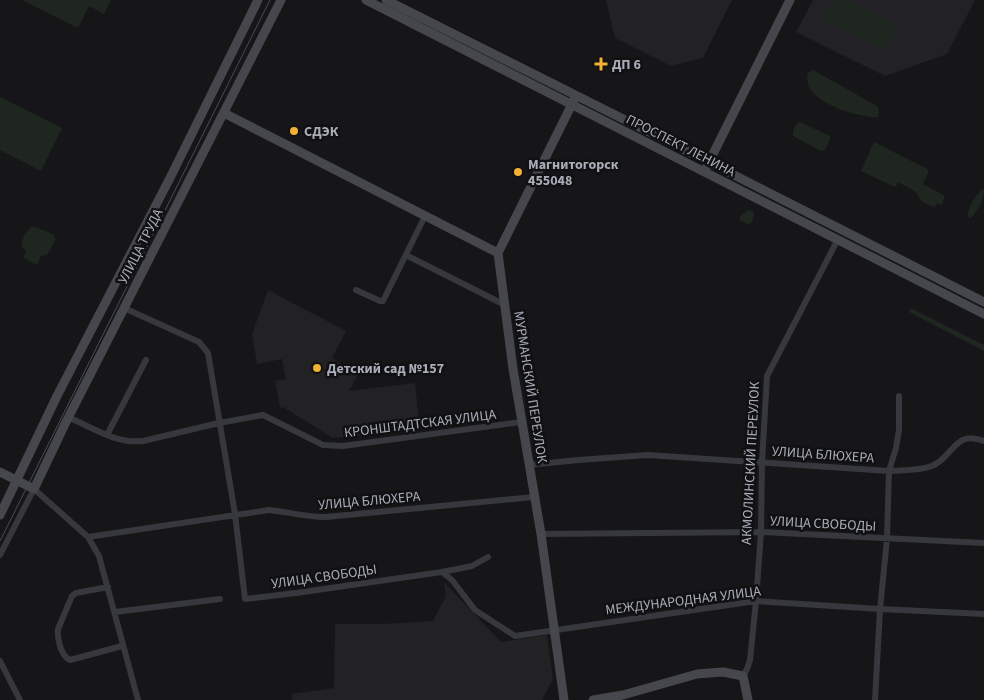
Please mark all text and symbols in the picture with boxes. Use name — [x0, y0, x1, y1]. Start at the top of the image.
place label: ДП 6 — [612, 55, 641, 75]
marker: ДП 6 — [594, 57, 608, 71]
street label: ПРОСПЕКТ ЛЕНИНА — [622, 110, 739, 182]
place label: СДЭК — [304, 122, 339, 142]
marker: СДЭК — [288, 125, 300, 137]
place label: Магнитогорск 455048 — [528, 155, 619, 191]
marker: Магнитогорск 455048 — [512, 166, 524, 178]
street label: УЛИЦА ТРУДА — [113, 205, 169, 287]
street label: МУРМАНСКИЙ ПЕРЕУЛОК — [508, 310, 552, 466]
place label: Детский сад №157 — [327, 359, 444, 379]
marker: Детский сад №157 — [311, 362, 323, 374]
street label: АКМОЛИНСКИЙ ПЕРЕУЛОК — [737, 380, 765, 545]
street label: КРОНШТАДТСКАЯ УЛИЦА — [343, 405, 498, 443]
street label: УЛИЦА БЛЮХЕРА — [771, 441, 875, 469]
street label: УЛИЦА БЛЮХЕРА — [317, 487, 421, 515]
street label: УЛИЦА СВОБОДЫ — [769, 511, 877, 537]
street label: УЛИЦА СВОБОДЫ — [270, 560, 378, 594]
street label: МЕЖДУНАРОДНАЯ УЛИЦА — [604, 581, 762, 620]

